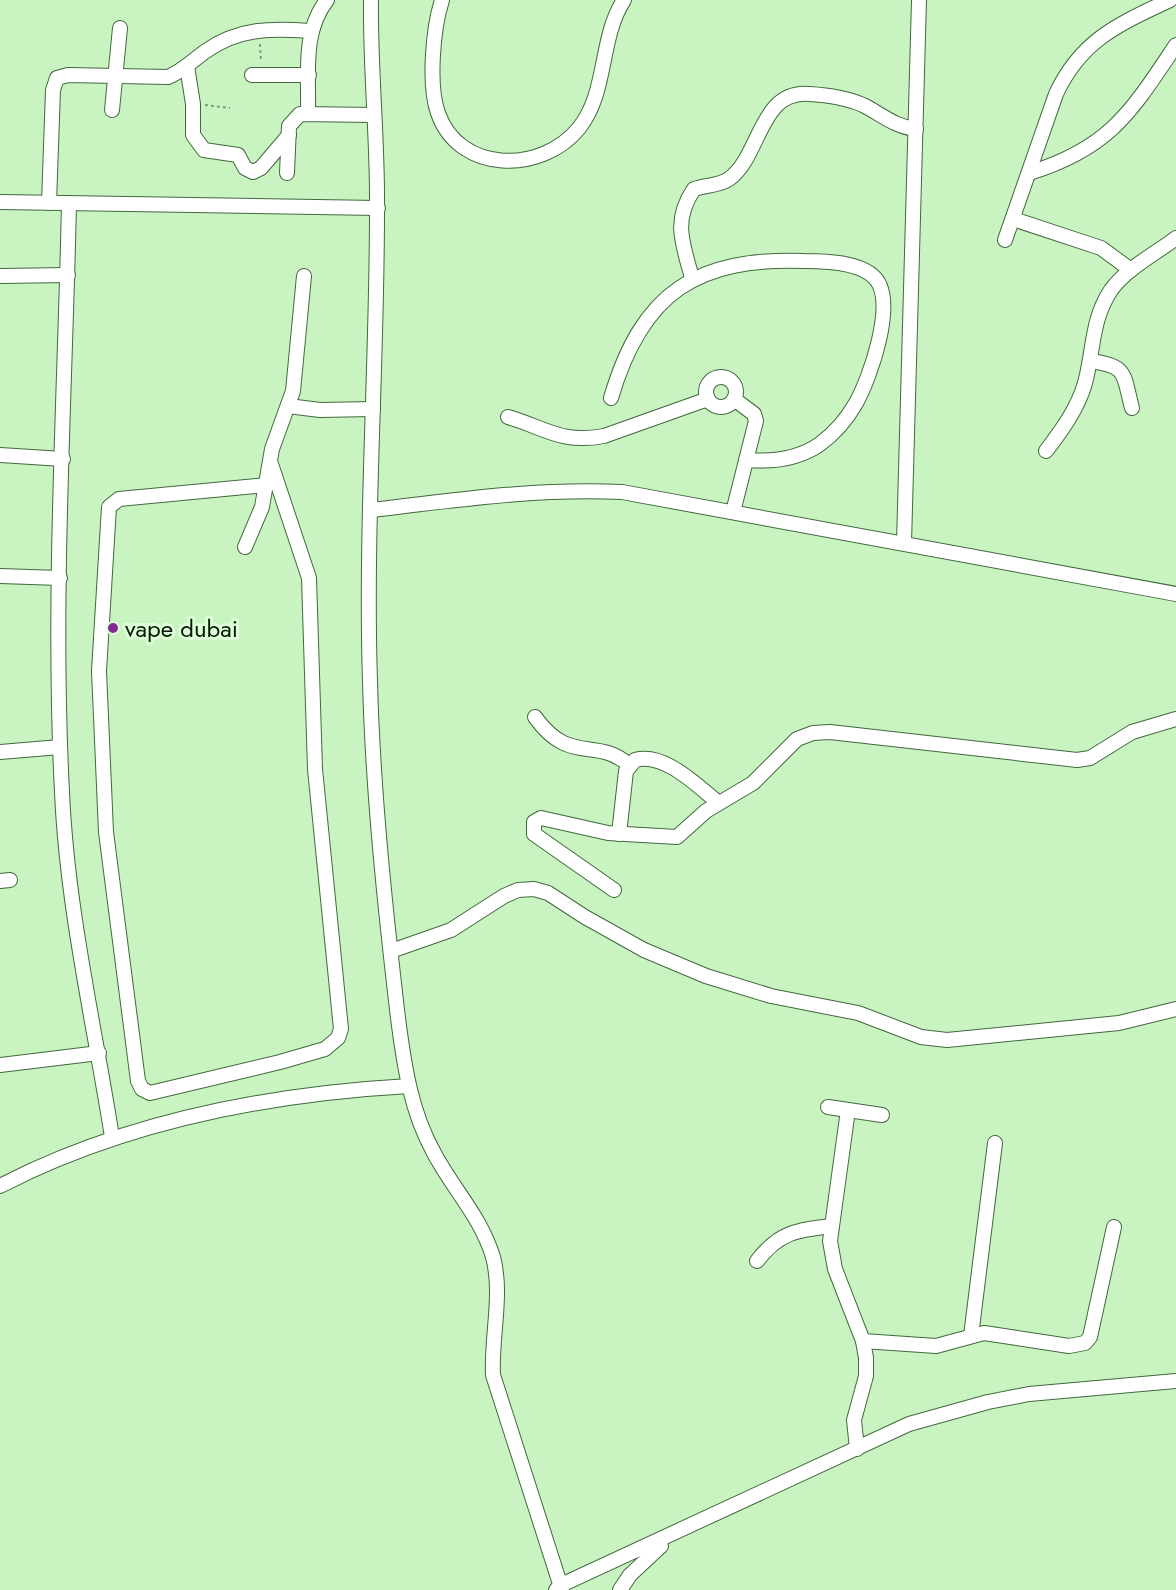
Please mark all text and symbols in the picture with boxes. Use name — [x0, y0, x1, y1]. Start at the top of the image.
place label: vape dubai — [125, 611, 238, 646]
marker: vape dubai — [106, 621, 120, 635]

